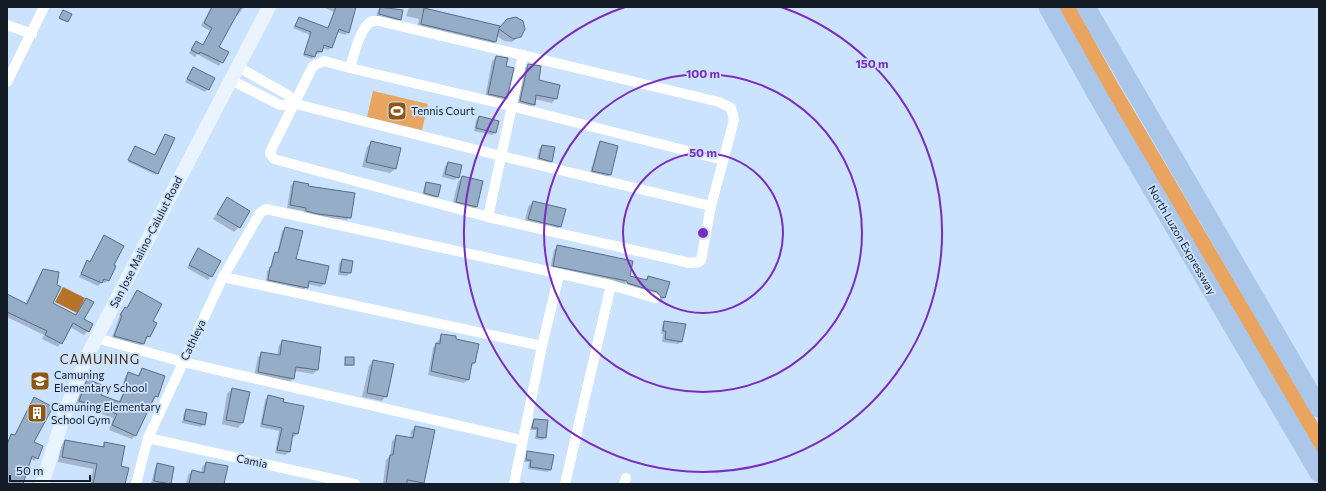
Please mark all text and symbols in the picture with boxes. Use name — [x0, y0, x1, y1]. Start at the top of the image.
text: 150 m — [855, 56, 889, 70]
text: 100 m — [686, 66, 720, 80]
sports icon: Tennis Court — [386, 100, 408, 122]
place label: Tennis Court — [411, 104, 475, 117]
text: 50 m — [689, 145, 717, 159]
street label: San Jose Malino-Calulut Road — [107, 174, 185, 310]
street label: North Luzon Expressway — [1146, 183, 1219, 297]
centre of rings — [696, 226, 710, 240]
street label: Cathleya — [177, 317, 208, 362]
district label: CAMUNING — [60, 351, 140, 367]
place label: Camuning Elementary School — [54, 368, 147, 394]
school or university icon: Camuning Elementary School — [29, 370, 51, 392]
place label: Camuning Elementary School Gym — [51, 400, 161, 426]
building icon: Camuning Elementary School Gym — [26, 402, 48, 424]
street label: Camia — [235, 451, 269, 470]
scale bar — [10, 457, 90, 483]
text: 50 m — [16, 463, 44, 477]

